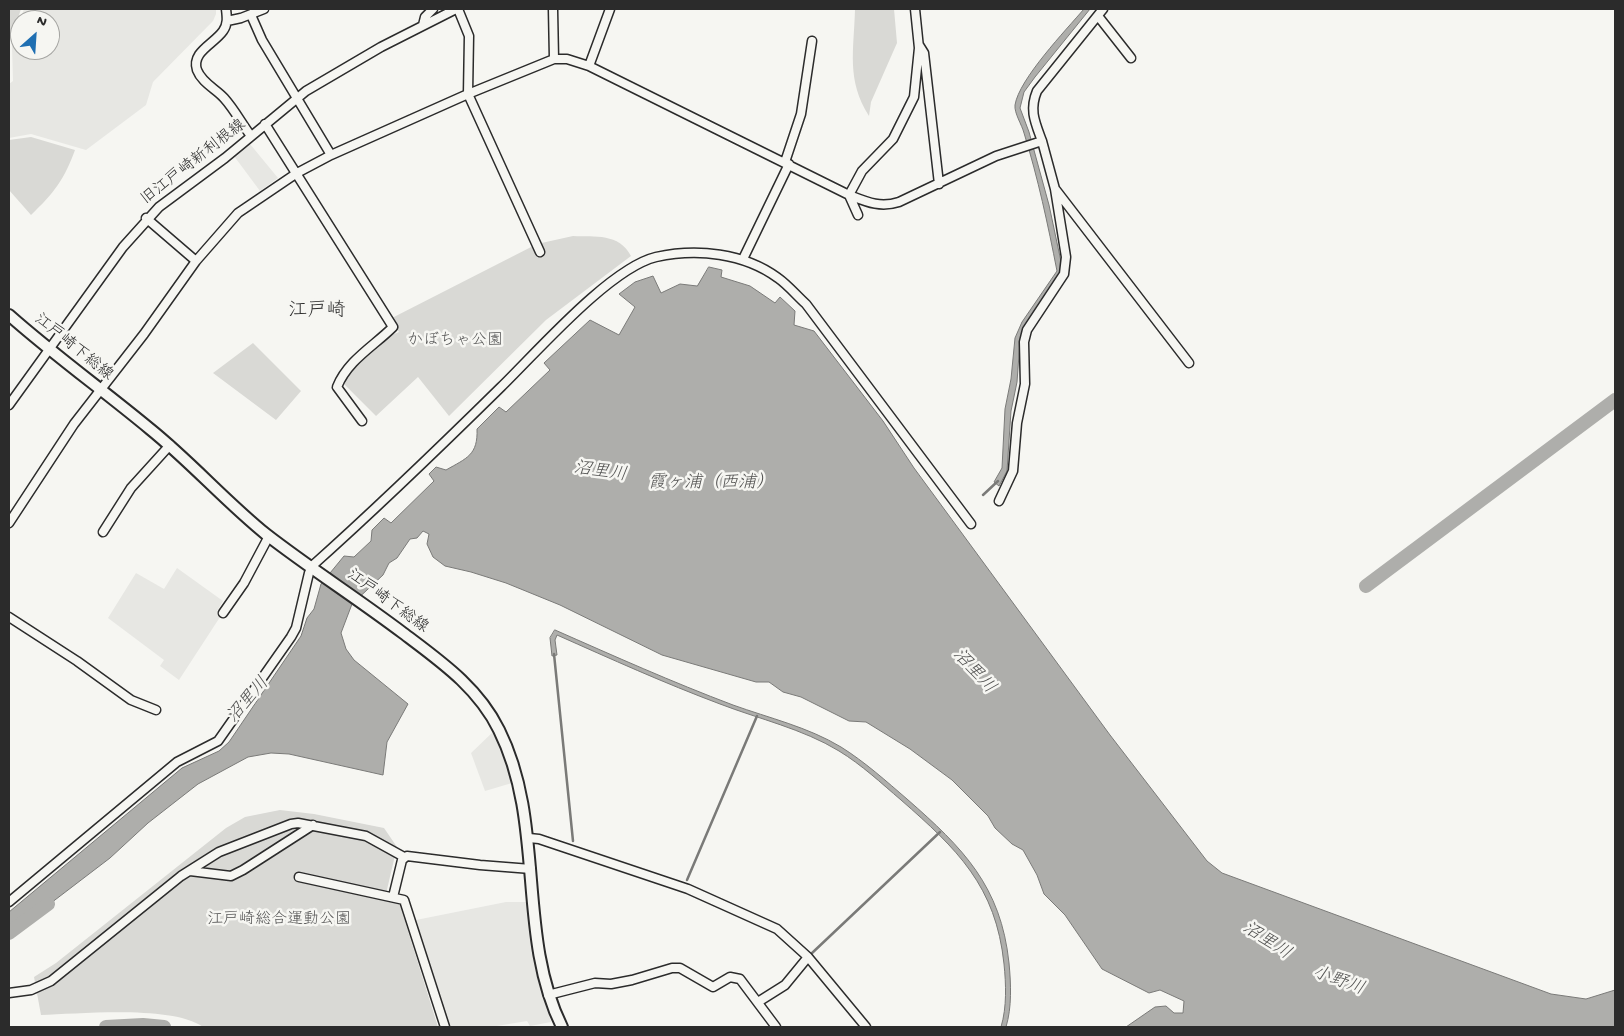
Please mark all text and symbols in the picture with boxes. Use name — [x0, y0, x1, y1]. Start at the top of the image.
north arrow — [10, 10, 60, 60]
text: N — [34, 12, 49, 32]
street label: 旧江戸崎新利根線 — [138, 116, 250, 210]
district label: 江戸崎 — [289, 301, 345, 323]
street label: 江戸崎下総線 — [30, 310, 116, 386]
park label: かぼちゃ公園 — [407, 332, 503, 352]
water label: 沼里川 — [572, 459, 628, 487]
water label: 霞ヶ浦（西浦） — [648, 473, 774, 495]
street label: 江戸崎下総線 — [343, 566, 431, 638]
water label: 沼里川 — [947, 645, 999, 699]
water label: 沼里川 — [223, 674, 275, 728]
park label: 江戸崎総合運動公園 — [207, 911, 351, 931]
water label: 沼里川 — [1237, 918, 1295, 966]
water label: 小野川 — [1309, 963, 1367, 1001]

